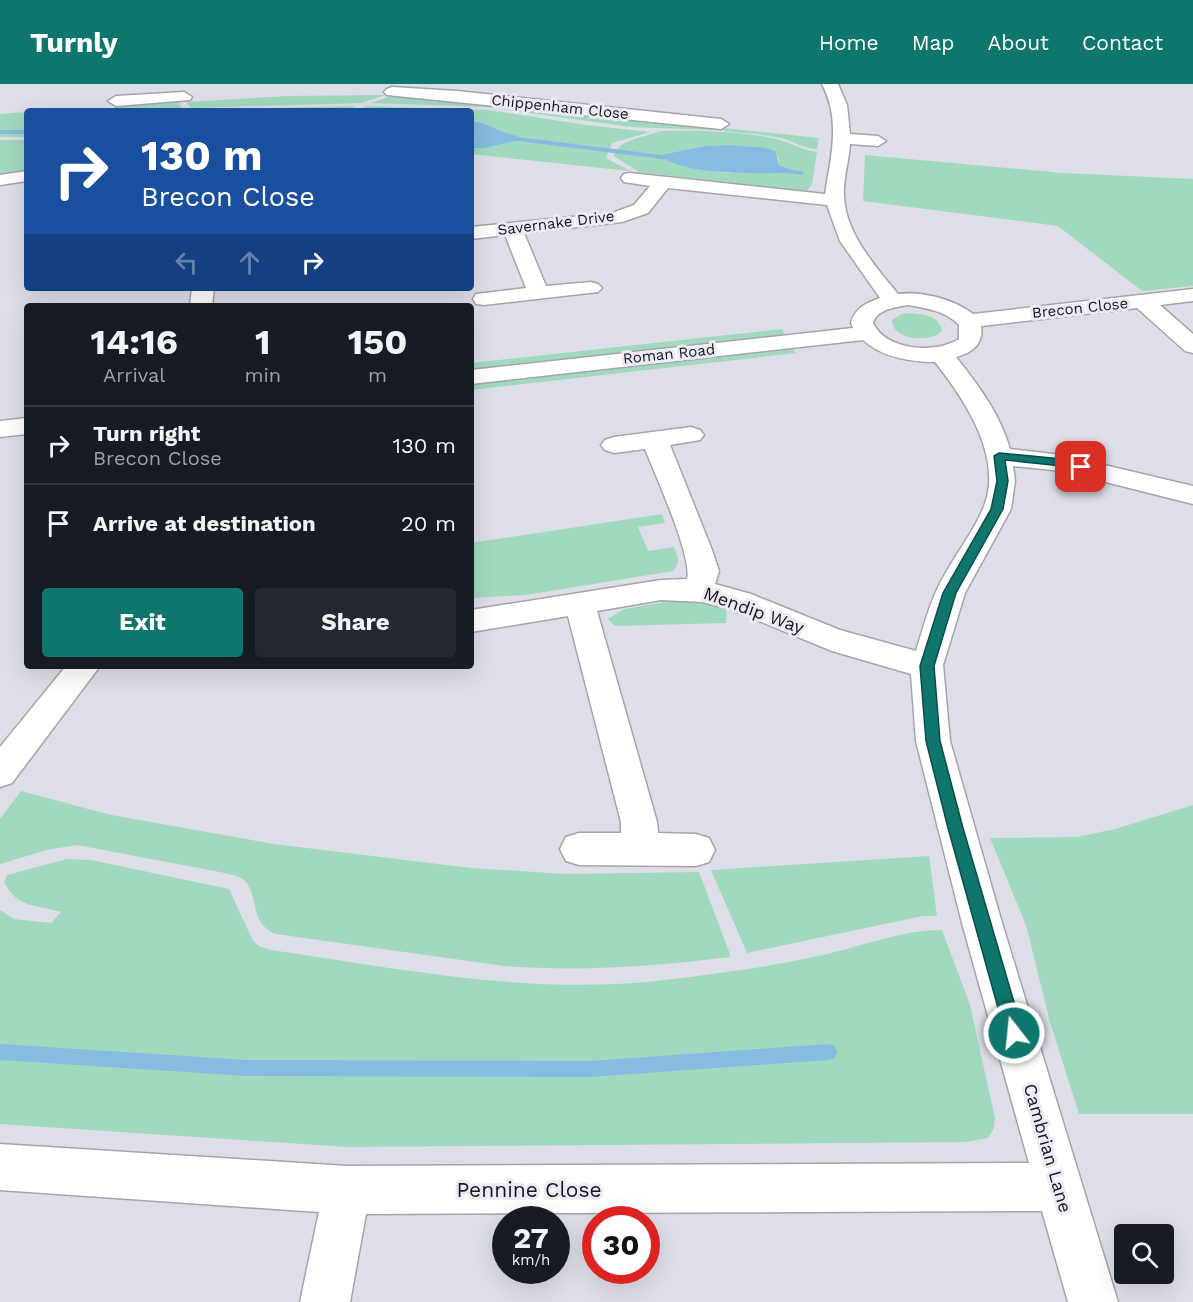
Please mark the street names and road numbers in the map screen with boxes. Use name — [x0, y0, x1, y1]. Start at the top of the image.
street label: Chippenham Close — [490, 91, 630, 123]
street label: Savernake Drive — [497, 207, 615, 239]
street label: Brecon Close — [1031, 294, 1129, 322]
street label: Roman Road — [622, 340, 716, 368]
street label: Mendip Way — [701, 582, 808, 638]
street label: Cambrian Lane — [1020, 1081, 1076, 1215]
street label: Pennine Close — [456, 1177, 602, 1202]

